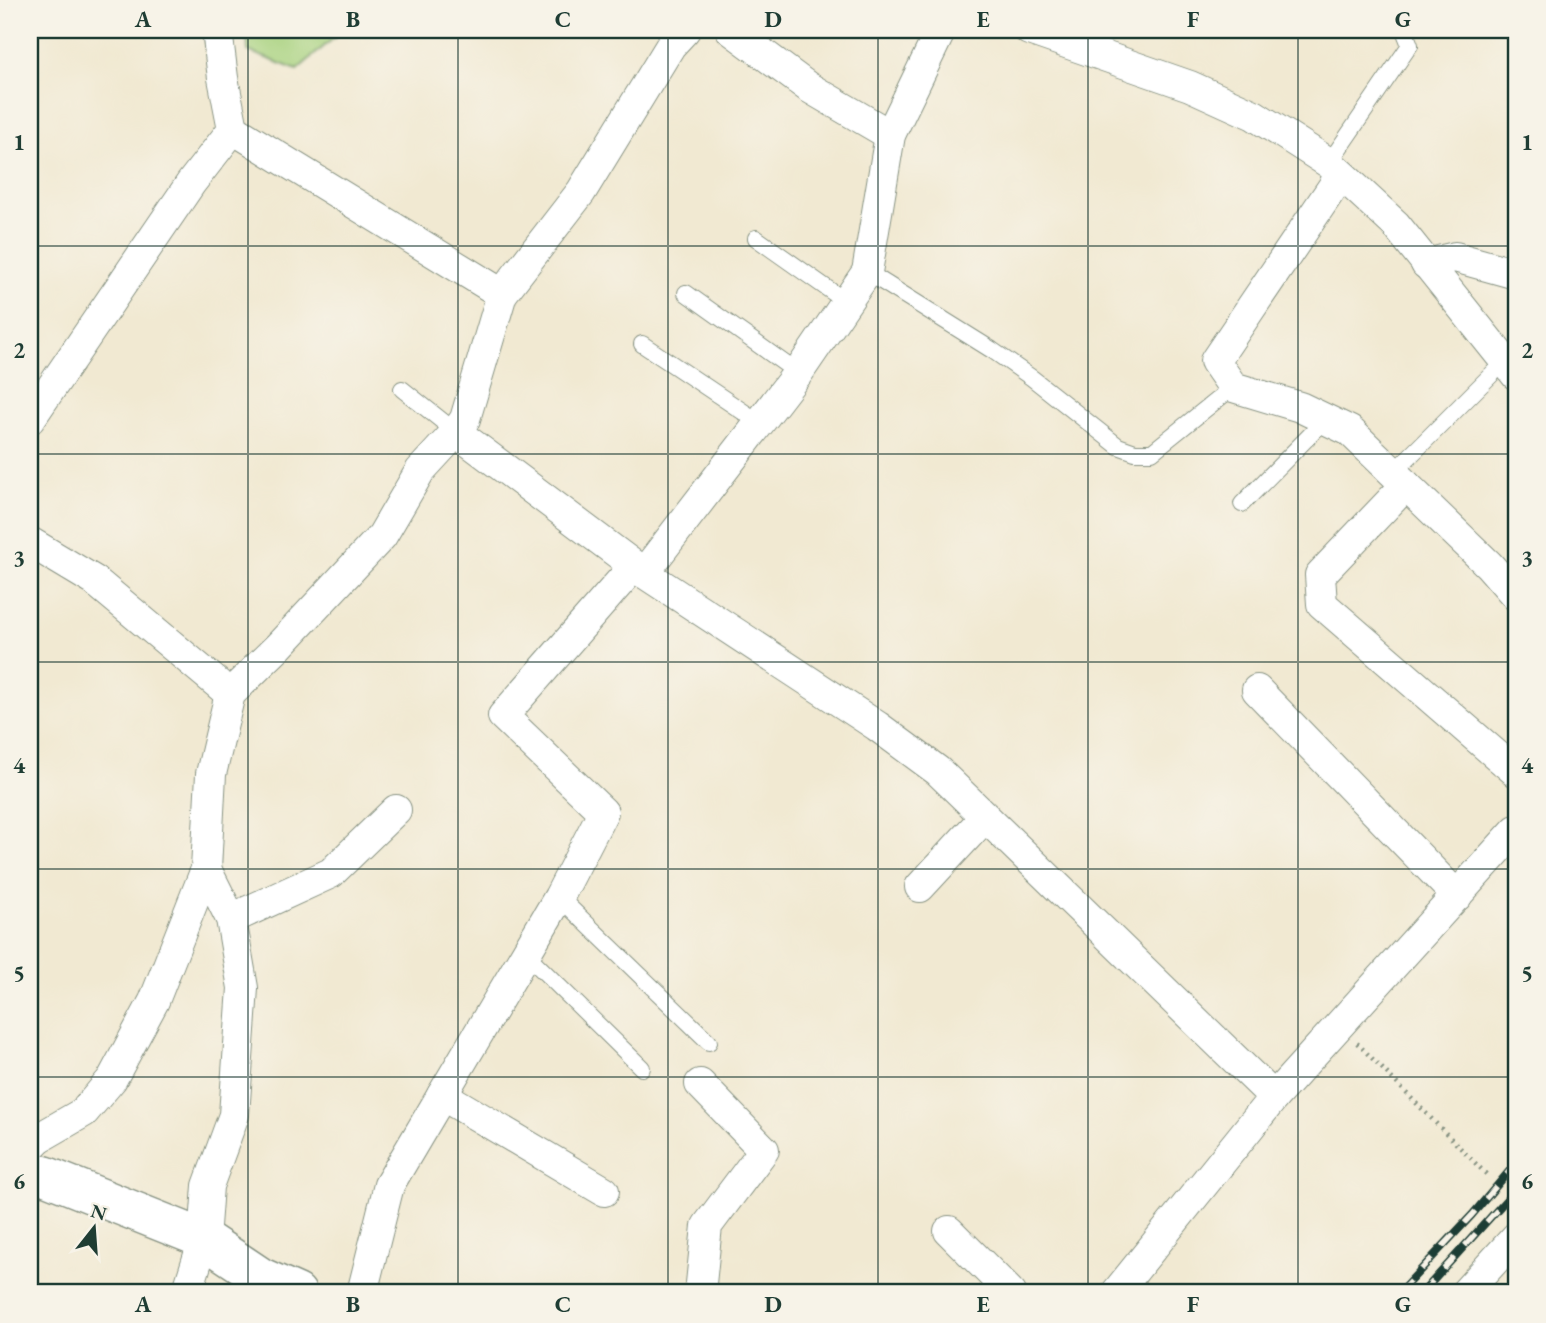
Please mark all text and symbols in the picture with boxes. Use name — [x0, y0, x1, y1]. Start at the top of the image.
text: A — [134, 4, 152, 34]
text: B — [346, 4, 360, 34]
text: C — [555, 4, 571, 34]
text: D — [764, 4, 782, 34]
text: E — [976, 4, 990, 34]
text: F — [1187, 4, 1200, 34]
text: G — [1395, 4, 1411, 34]
text: 1 — [13, 127, 25, 157]
text: 1 — [1521, 127, 1533, 157]
text: 2 — [13, 335, 25, 365]
text: 2 — [1521, 335, 1533, 365]
text: 3 — [13, 543, 25, 573]
text: 3 — [1521, 543, 1533, 573]
text: 4 — [13, 750, 26, 780]
text: 4 — [1521, 750, 1534, 780]
text: 5 — [13, 958, 25, 988]
text: 5 — [1521, 958, 1533, 988]
text: 6 — [13, 1166, 25, 1196]
text: 6 — [1521, 1166, 1533, 1196]
north arrow — [60, 1194, 130, 1264]
text: N — [88, 1198, 110, 1227]
text: A — [134, 1289, 152, 1319]
text: B — [346, 1289, 360, 1319]
text: C — [555, 1289, 571, 1319]
text: D — [764, 1289, 782, 1319]
text: E — [976, 1289, 990, 1319]
text: F — [1187, 1289, 1200, 1319]
text: G — [1395, 1289, 1411, 1319]

